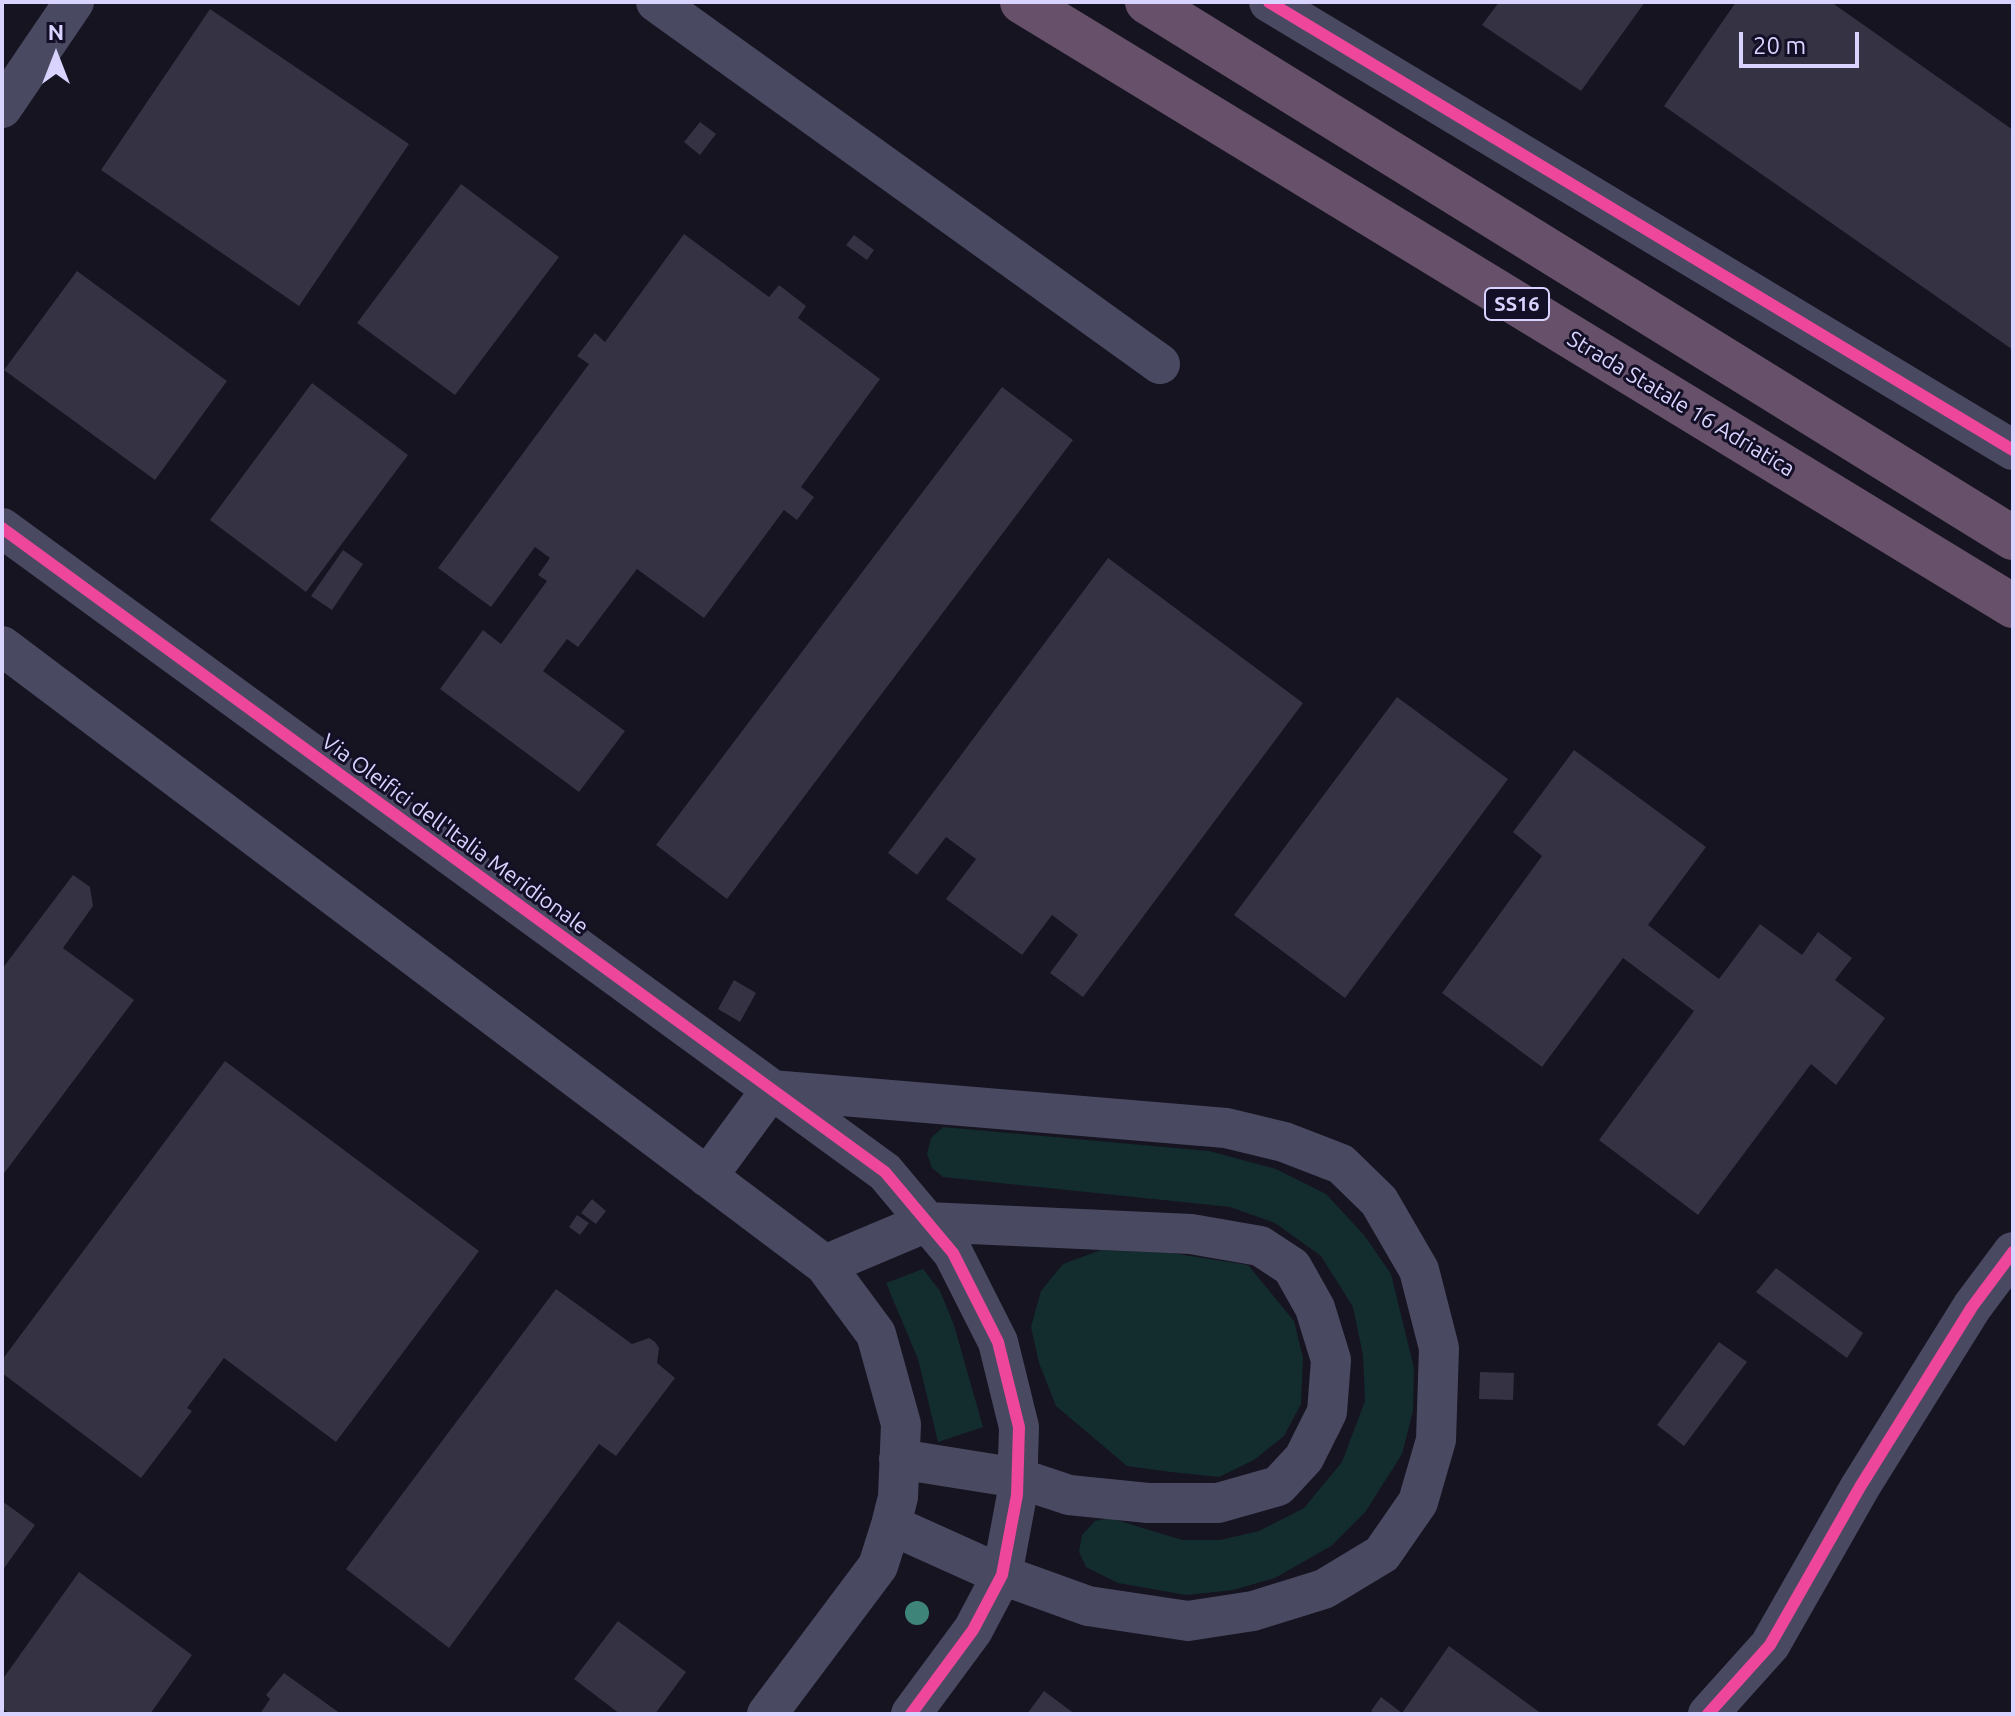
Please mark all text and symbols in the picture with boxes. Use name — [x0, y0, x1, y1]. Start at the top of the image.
north arrow — [16, 16, 96, 96]
scale bar — [1743, 16, 1863, 66]
text: N — [48, 19, 64, 44]
text: 20 m — [1753, 32, 1806, 59]
road number: SS16 — [1485, 288, 1549, 320]
street label: Strada Statale 16 Adriatica — [1562, 326, 1800, 482]
street label: Via Oleifici dell'Italia Meridionale — [316, 728, 594, 940]

